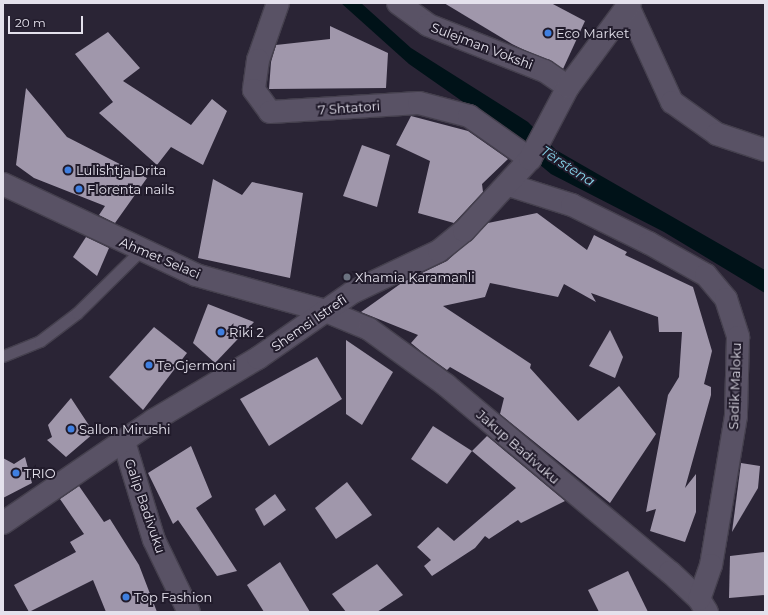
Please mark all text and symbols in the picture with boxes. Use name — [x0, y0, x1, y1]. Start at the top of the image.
scale bar — [10, 8, 85, 34]
text: 20 m — [15, 15, 46, 30]
street label: Sulejman Vokshi — [429, 19, 535, 73]
place label: Eco Market — [556, 25, 629, 41]
marker: Eco Market — [543, 28, 553, 38]
street label: 7 Shtatori — [317, 98, 381, 118]
water label: Tërstena — [538, 142, 598, 190]
place label: Lulishtja Drita — [76, 162, 166, 178]
marker: Lulishtja Drita — [63, 165, 73, 175]
place label: Florenta nails — [87, 181, 174, 197]
marker: Florenta nails — [74, 184, 84, 194]
street label: Ahmet Selaci — [117, 234, 203, 282]
place label: Xhamia Karamanli — [355, 269, 475, 285]
marker: Xhamia Karamanli — [342, 272, 352, 282]
street label: Shemsi Istrefi — [268, 291, 350, 355]
place label: Riki 2 — [229, 324, 264, 340]
marker: Riki 2 — [216, 327, 226, 337]
street label: Sadik Maloku — [726, 342, 744, 430]
place label: Te Gjermoni — [157, 357, 236, 373]
marker: Te Gjermoni — [144, 360, 154, 370]
street label: Jakup Badivuku — [473, 407, 563, 487]
place label: Sallon Mirushi — [79, 421, 170, 437]
marker: Sallon Mirushi — [66, 424, 76, 434]
street label: Galip Badivuku — [122, 457, 168, 555]
place label: TRIO — [24, 465, 56, 481]
marker: TRIO — [11, 468, 21, 478]
place label: Top Fashion — [134, 589, 212, 605]
marker: Top Fashion — [121, 592, 131, 602]

